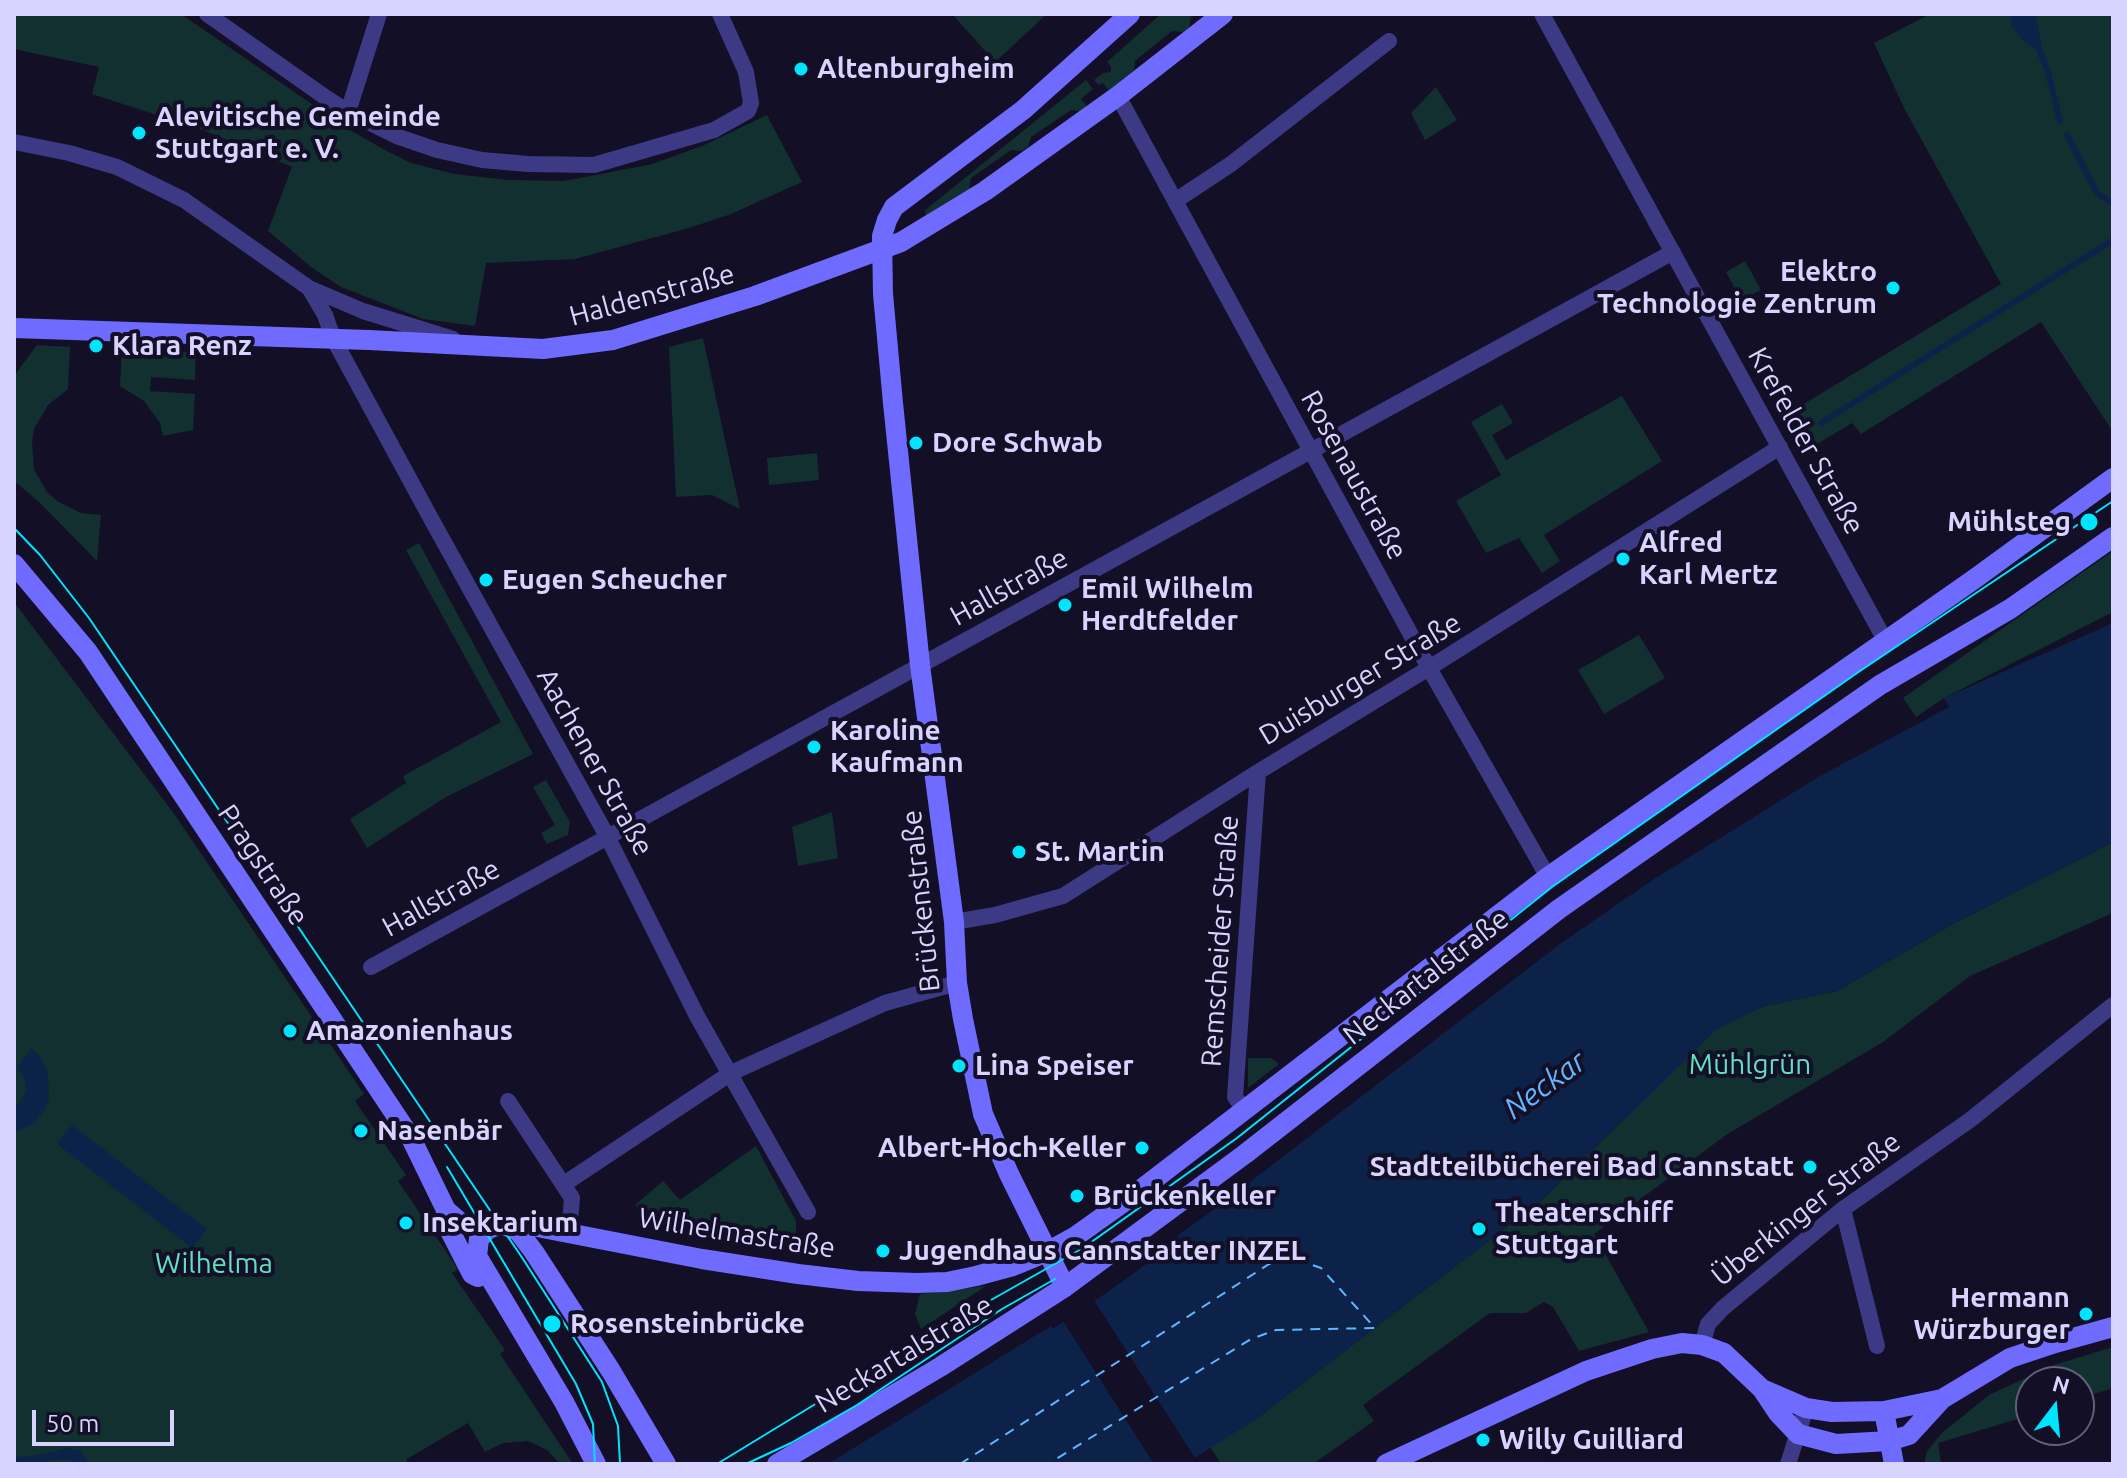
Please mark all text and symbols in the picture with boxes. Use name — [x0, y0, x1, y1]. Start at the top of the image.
place label: Altenburgheim — [817, 52, 1015, 86]
marker: Altenburgheim — [792, 60, 810, 78]
place label: Alevitische Gemeinde Stuttgart e. V. — [155, 100, 441, 166]
marker: Alevitische Gemeinde Stuttgart e. V. — [130, 124, 148, 142]
place label: Elektro Technologie Zentrum — [1597, 255, 1877, 321]
street label: Haldenstraße — [566, 257, 738, 333]
marker: Elektro Technologie Zentrum — [1884, 279, 1902, 297]
place label: Klara Renz — [112, 329, 252, 363]
marker: Klara Renz — [87, 337, 105, 355]
street label: Krefelder Straße — [1741, 342, 1871, 540]
street label: Rosenaustraße — [1294, 385, 1414, 565]
place label: Dore Schwab — [932, 426, 1103, 460]
marker: Dore Schwab — [907, 434, 925, 452]
place label: Mühlsteg — [1947, 505, 2071, 539]
marker: Mühlsteg — [2078, 511, 2100, 533]
place label: Alfred Karl Mertz — [1639, 526, 1778, 592]
street label: Hallstraße — [944, 541, 1074, 633]
marker: Alfred Karl Mertz — [1614, 550, 1632, 568]
place label: Eugen Scheucher — [502, 563, 727, 597]
marker: Eugen Scheucher — [477, 571, 495, 589]
place label: Emil Wilhelm Herdtfelder — [1081, 572, 1254, 638]
marker: Emil Wilhelm Herdtfelder — [1056, 596, 1074, 614]
street label: Duisburger Straße — [1253, 606, 1467, 752]
street label: Aachener Straße — [530, 663, 660, 861]
place label: Karoline Kaufmann — [830, 714, 964, 780]
marker: Karoline Kaufmann — [805, 738, 823, 756]
street label: Pragstraße — [210, 798, 316, 932]
street label: Brückenstraße — [895, 808, 947, 994]
street label: Remscheider Straße — [1194, 814, 1246, 1068]
place label: St. Martin — [1035, 835, 1165, 869]
marker: St. Martin — [1010, 843, 1028, 861]
street label: Hallstraße — [376, 852, 506, 944]
street label: Neckartalstraße — [1337, 902, 1515, 1052]
place label: Amazonienhaus — [306, 1014, 513, 1048]
marker: Amazonienhaus — [281, 1022, 299, 1040]
water label: Neckar — [1497, 1043, 1593, 1127]
park label: Mühlgrün — [1689, 1048, 1811, 1082]
place label: Lina Speiser — [975, 1049, 1134, 1083]
marker: Lina Speiser — [950, 1057, 968, 1075]
place label: Nasenbär — [377, 1114, 502, 1148]
marker: Nasenbär — [352, 1122, 370, 1140]
street label: Überkinger Straße — [1705, 1125, 1907, 1293]
place label: Albert-Hoch-Keller — [878, 1131, 1126, 1165]
marker: Albert-Hoch-Keller — [1133, 1139, 1151, 1157]
place label: Stadtteilbücherei Bad Cannstatt — [1370, 1150, 1794, 1184]
marker: Stadtteilbücherei Bad Cannstatt — [1801, 1158, 1819, 1176]
place label: Brückenkeller — [1093, 1179, 1276, 1213]
marker: Brückenkeller — [1068, 1187, 1086, 1205]
place label: Theaterschiff Stuttgart — [1495, 1196, 1673, 1262]
street label: Wilhelmastraße — [636, 1201, 838, 1265]
place label: Insektarium — [422, 1206, 578, 1240]
marker: Insektarium — [397, 1214, 415, 1232]
marker: Theaterschiff Stuttgart — [1470, 1220, 1488, 1238]
place label: Jugendhaus Cannstatter INZEL — [899, 1234, 1306, 1268]
marker: Jugendhaus Cannstatter INZEL — [874, 1242, 892, 1260]
park label: Wilhelma — [155, 1247, 273, 1281]
place label: Hermann Würzburger — [1914, 1281, 2070, 1347]
street label: Neckartalstraße — [809, 1288, 999, 1420]
marker: Hermann Würzburger — [2077, 1305, 2095, 1323]
place label: Rosensteinbrücke — [570, 1307, 805, 1341]
marker: Rosensteinbrücke — [541, 1313, 563, 1335]
north arrow — [2015, 1366, 2095, 1446]
text: N — [2050, 1370, 2073, 1399]
scale bar — [36, 1394, 178, 1444]
text: 50 m — [46, 1410, 99, 1437]
place label: Willy Guilliard — [1499, 1423, 1684, 1457]
marker: Willy Guilliard — [1474, 1431, 1492, 1449]

